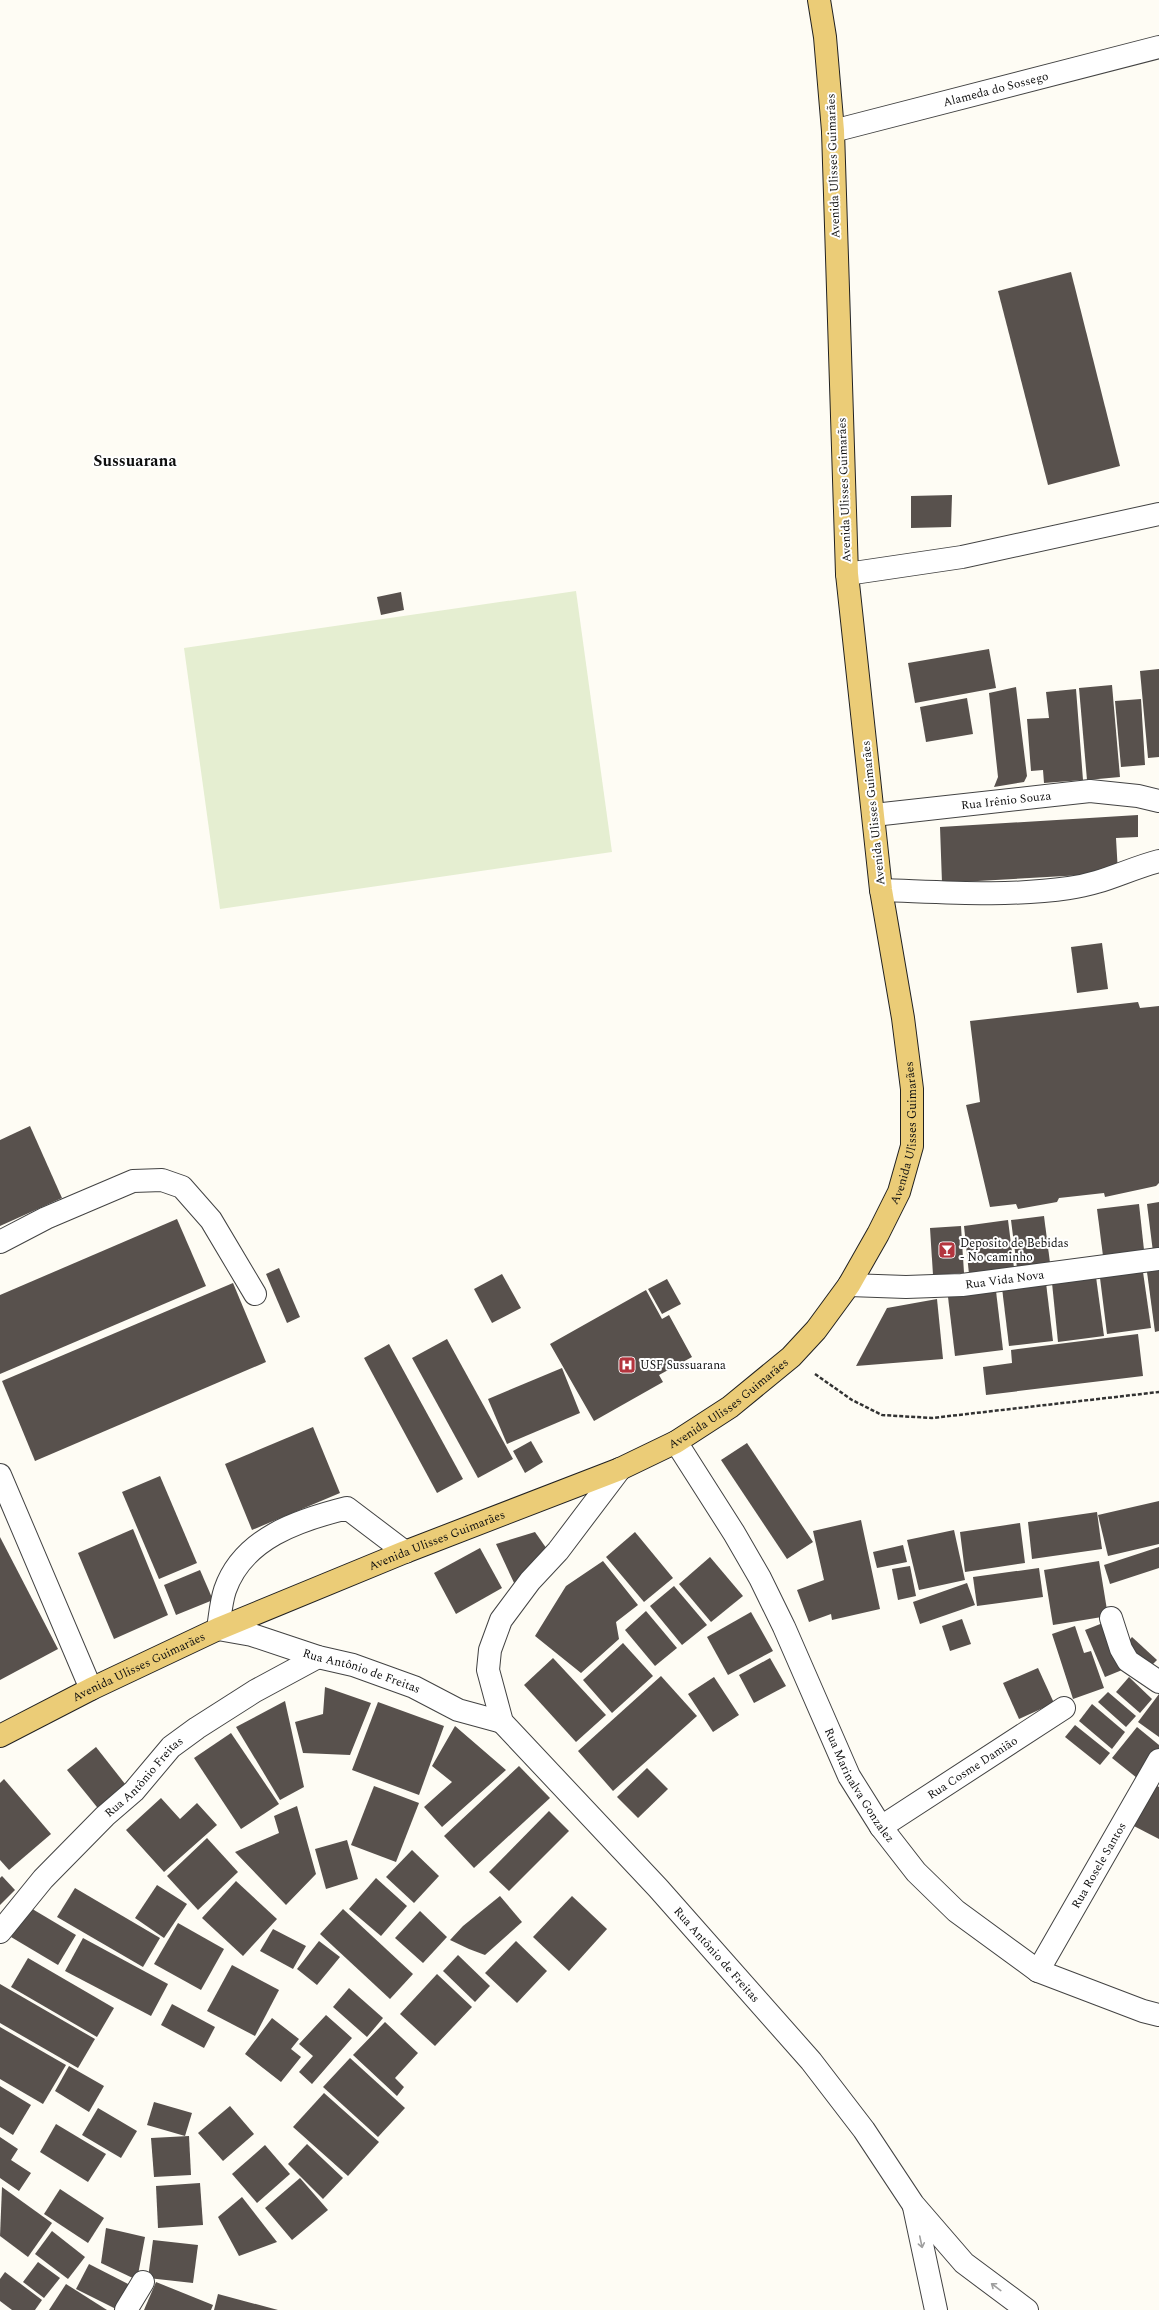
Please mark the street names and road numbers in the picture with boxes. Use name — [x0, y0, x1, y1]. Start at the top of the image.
street label: Alameda do Sossego — [941, 67, 1051, 112]
street label: Avenida Ulisses Guimarães — [821, 93, 846, 239]
street label: Avenida Ulisses Guimarães — [832, 417, 857, 563]
street label: Avenida Ulisses Guimarães — [856, 740, 891, 886]
street label: Rua Irênio Souza — [960, 786, 1052, 815]
street label: Avenida Ulisses Guimarães — [885, 1060, 922, 1208]
street label: Rua Vida Nova — [964, 1265, 1045, 1295]
street label: Avenida Ulisses Guimarães — [665, 1353, 793, 1454]
street label: Avenida Ulisses Guimarães — [366, 1505, 508, 1576]
street label: Avenida Ulisses Guimarães — [69, 1627, 208, 1707]
street label: Rua Antônio de Freitas — [300, 1644, 424, 1699]
street label: Rua Marinalva Gonzalez — [819, 1725, 899, 1847]
street label: Rua Cosme Damião — [924, 1731, 1022, 1804]
street label: Rua Antônio Freitas — [100, 1732, 188, 1822]
street label: Rua Rosele Santos — [1067, 1819, 1131, 1912]
street label: Rua Antônio de Freitas — [669, 1903, 764, 2007]

